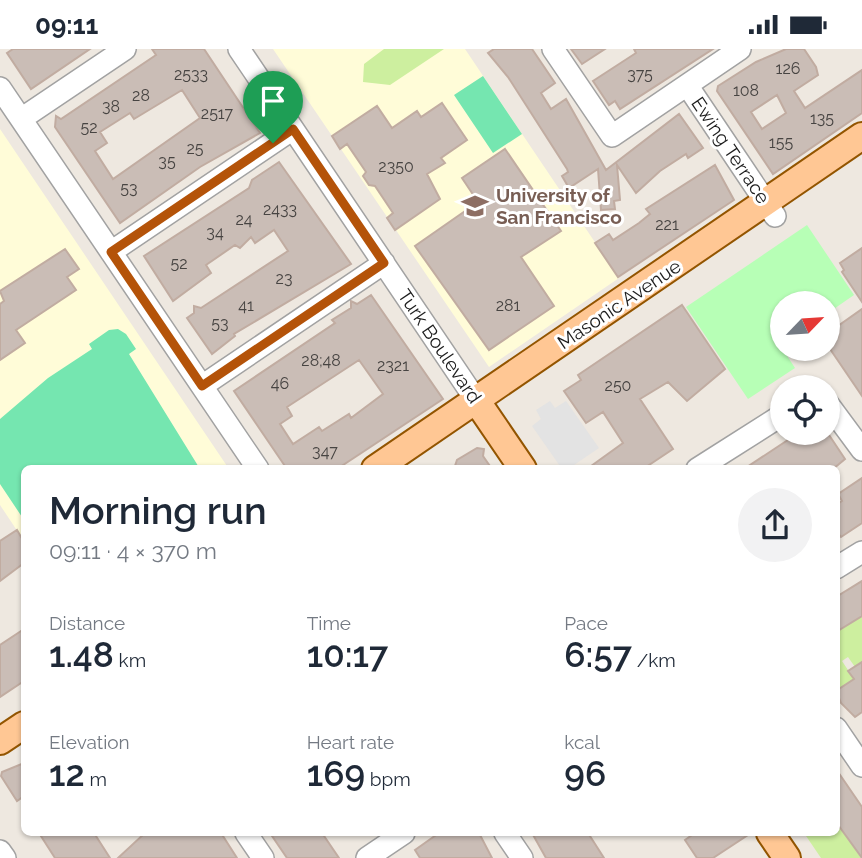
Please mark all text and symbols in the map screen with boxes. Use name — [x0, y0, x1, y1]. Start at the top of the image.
text: 09:11 — [35, 10, 98, 40]
house number: 126 — [776, 59, 800, 78]
house number: 2533 — [174, 65, 208, 84]
house number: 375 — [627, 65, 653, 84]
pin — [243, 71, 303, 143]
house number: 108 — [733, 81, 759, 100]
icon: arrive — [254, 82, 292, 120]
house number: 28 — [132, 86, 150, 105]
street label: Ewing Terrace — [687, 93, 775, 207]
house number: 38 — [102, 97, 120, 116]
house number: 2517 — [201, 104, 234, 123]
house number: 135 — [810, 109, 834, 128]
house number: 52 — [80, 118, 98, 137]
house number: 155 — [769, 133, 793, 152]
house number: 25 — [186, 139, 204, 158]
house number: 35 — [158, 152, 176, 171]
house number: 2350 — [378, 157, 414, 176]
house number: 53 — [120, 179, 138, 198]
place label: University of San Francisco — [496, 184, 622, 228]
school or university icon: University of San Francisco — [460, 191, 490, 221]
house number: 2433 — [263, 200, 297, 219]
house number: 24 — [235, 210, 253, 229]
house number: 221 — [655, 215, 679, 234]
house number: 34 — [206, 223, 224, 242]
house number: 52 — [170, 254, 188, 273]
street label: Masonic Avenue — [553, 255, 685, 353]
house number: 23 — [276, 269, 292, 288]
street label: Turk Boulevard — [394, 285, 486, 407]
north arrow — [770, 291, 840, 361]
map controls — [770, 291, 840, 445]
house number: 41 — [238, 296, 254, 315]
house number: 281 — [496, 296, 520, 315]
house number: 53 — [211, 314, 229, 333]
house number: 28;48 — [301, 351, 341, 370]
house number: 2321 — [377, 356, 409, 375]
house number: 46 — [271, 374, 289, 393]
button: locate — [770, 375, 840, 445]
house number: 250 — [605, 376, 631, 395]
house number: 347 — [312, 442, 338, 461]
text: Morning run — [49, 488, 267, 533]
button: share — [738, 488, 812, 562]
text: 09:11 · 4 × 370 m — [49, 537, 217, 564]
text: Distance — [49, 612, 125, 634]
text: Time — [307, 612, 351, 634]
text: Pace — [564, 612, 608, 634]
text: 1.48 — [49, 634, 114, 675]
text: 10:17 — [307, 634, 388, 675]
text: 6:57 — [564, 634, 632, 675]
text: km — [114, 649, 146, 671]
text: /km — [632, 649, 676, 671]
text: Elevation — [49, 731, 130, 753]
text: Heart rate — [307, 731, 394, 753]
text: kcal — [564, 731, 600, 753]
text: 12 — [49, 753, 85, 794]
text: 169 — [307, 753, 365, 794]
text: 96 — [564, 753, 606, 794]
text: m — [85, 768, 107, 790]
text: bpm — [365, 768, 411, 790]

